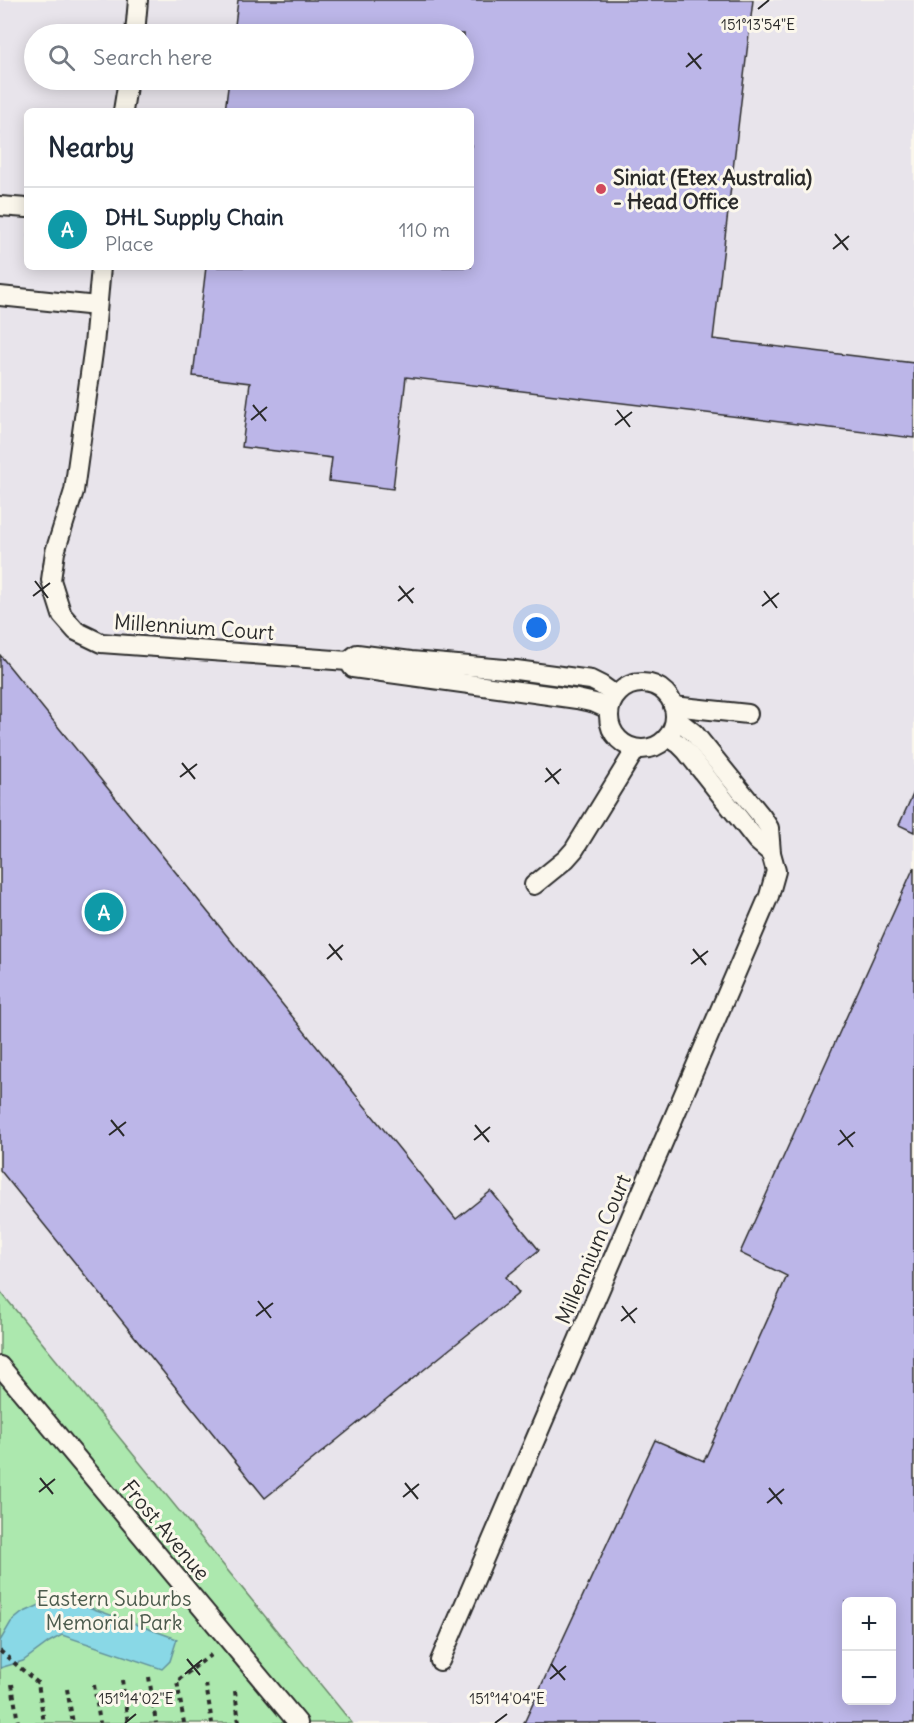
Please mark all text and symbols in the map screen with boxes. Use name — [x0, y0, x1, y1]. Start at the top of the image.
text: 151°13'54"E — [721, 15, 795, 34]
search box — [24, 24, 474, 90]
icon: search — [45, 41, 78, 74]
text: Search here — [93, 43, 212, 71]
text: Nearby — [48, 131, 134, 164]
place label: Siniat (Etex Australia) - Head Office — [613, 164, 812, 215]
marker: Siniat (Etex Australia) - Head Office — [594, 182, 608, 196]
text: DHL Supply Chain — [105, 203, 284, 231]
text: A — [61, 217, 74, 242]
text: 110 m — [399, 217, 450, 242]
text: Place — [105, 231, 153, 256]
street label: Millennium Court — [113, 608, 275, 646]
your location — [522, 613, 551, 642]
pin: A — [84, 890, 124, 934]
street label: Millennium Court — [549, 1170, 637, 1328]
street label: Frost Avenue — [116, 1474, 216, 1586]
park label: Eastern Suburbs Memorial Park — [37, 1585, 191, 1636]
map controls — [842, 1597, 896, 1705]
button: + — [842, 1597, 896, 1651]
button: − — [842, 1651, 896, 1705]
text: 151°14'02"E — [98, 1689, 174, 1708]
text: 151°14'04"E — [469, 1689, 545, 1708]

